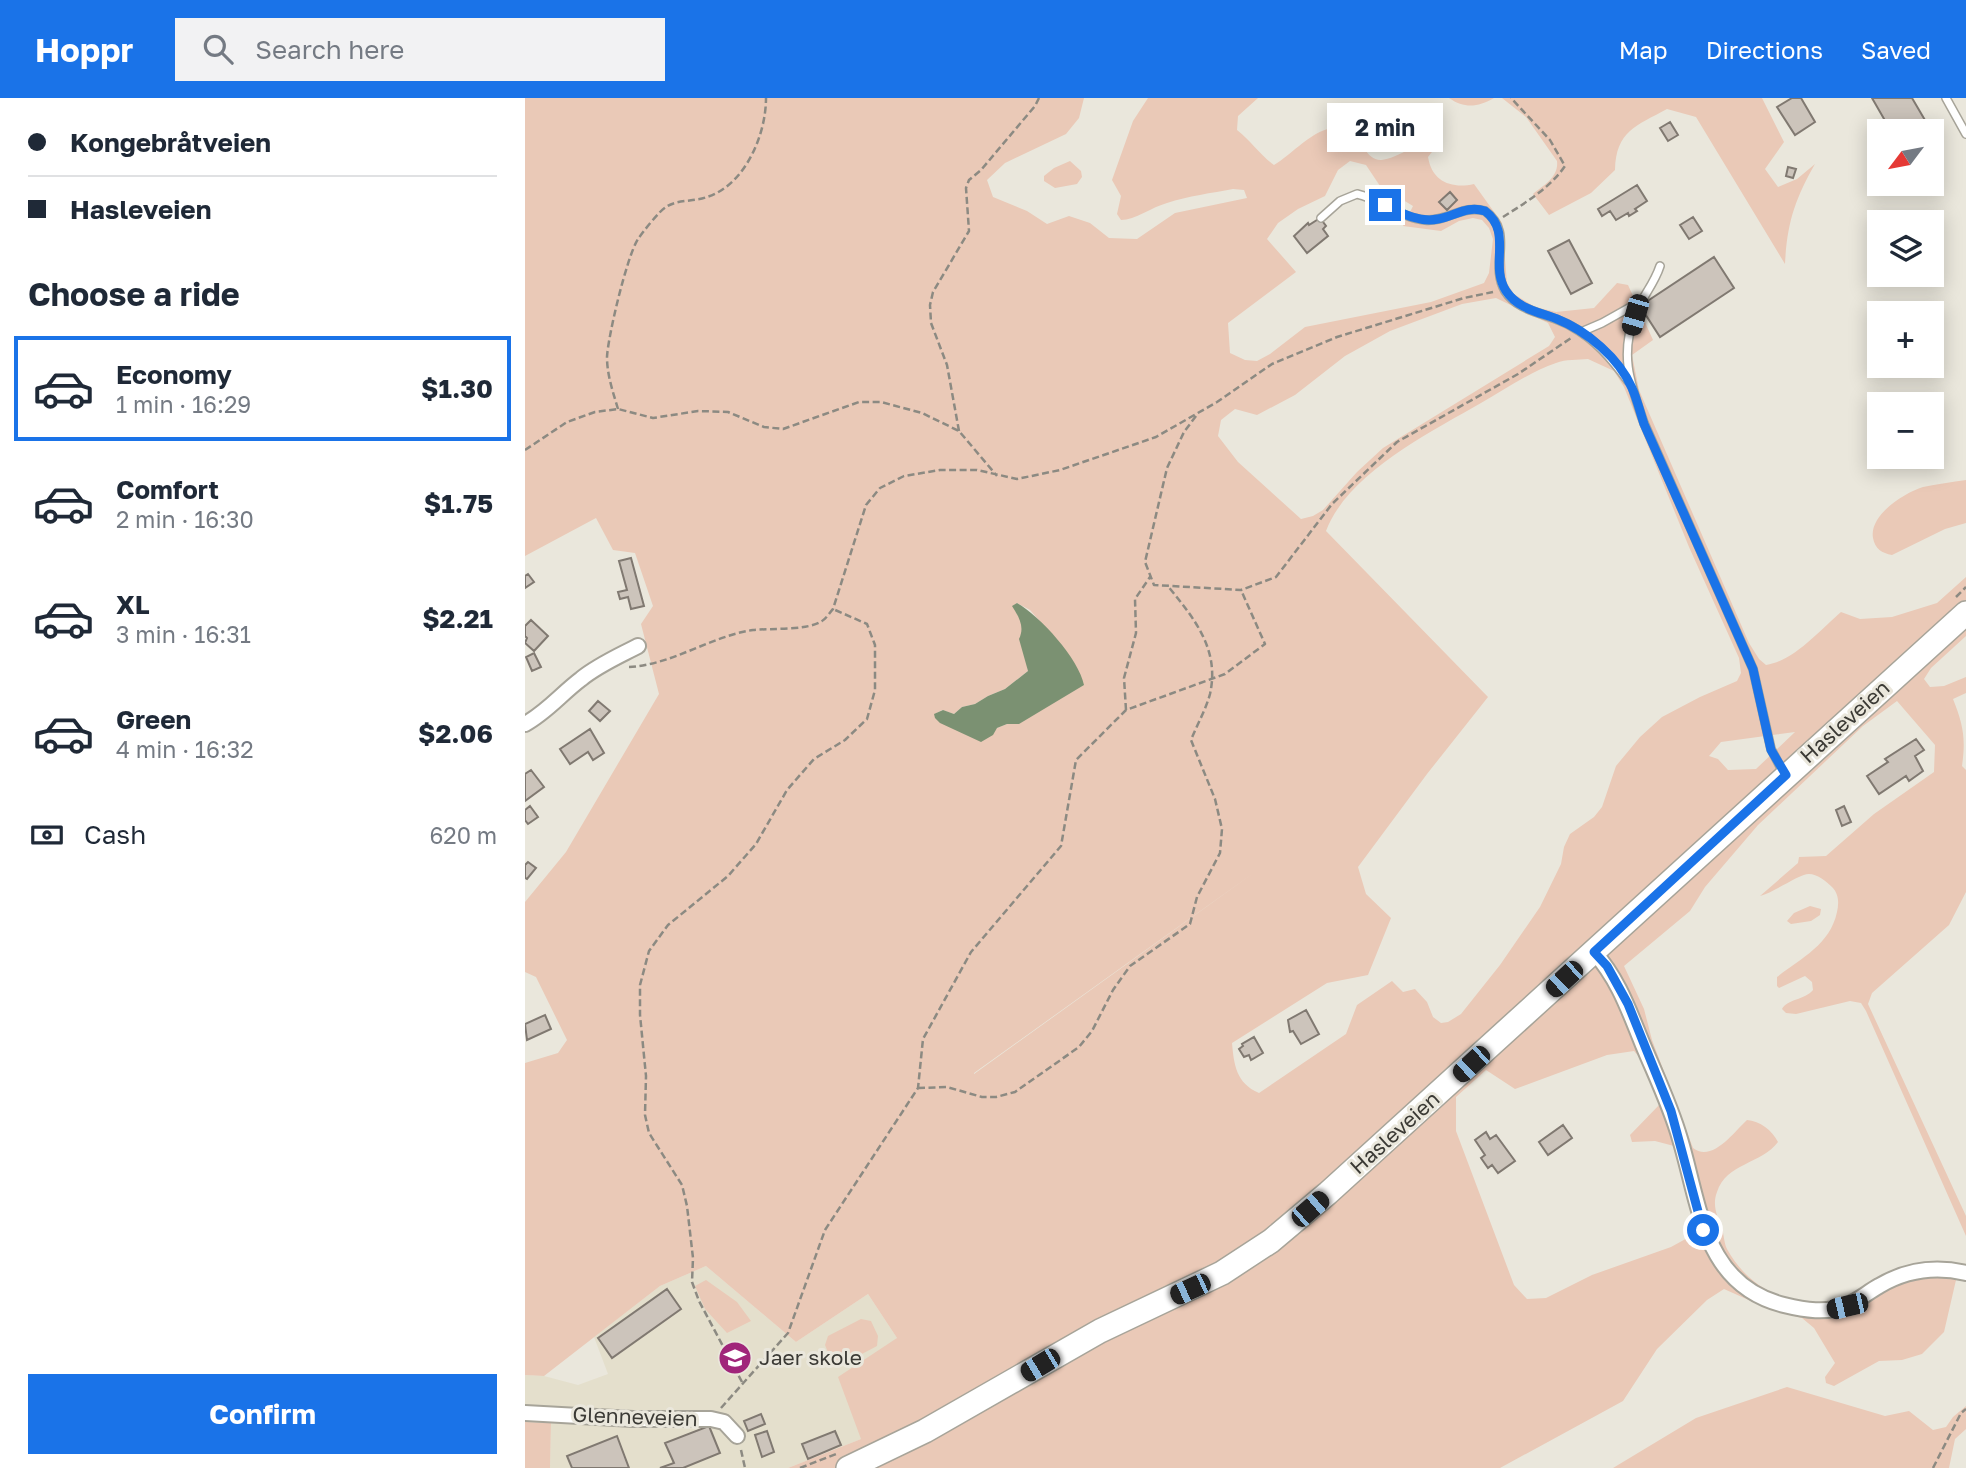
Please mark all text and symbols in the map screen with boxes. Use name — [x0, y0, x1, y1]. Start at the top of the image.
search box — [175, 18, 665, 81]
text: Hoppr — [35, 30, 133, 69]
icon: search — [199, 30, 237, 68]
text: Search here — [255, 34, 404, 65]
text: Map — [1619, 35, 1668, 64]
text: Directions — [1706, 35, 1823, 64]
text: Saved — [1861, 35, 1931, 64]
callout: 2 min — [1327, 104, 1443, 153]
text: 2 min — [1355, 113, 1415, 141]
north arrow — [1867, 119, 1944, 196]
map controls — [1867, 119, 1944, 469]
text: Kongebråtveien — [70, 127, 271, 158]
route end — [1369, 189, 1401, 221]
text: Hasleveien — [70, 194, 211, 225]
button: layers — [1867, 210, 1944, 287]
text: Choose a ride — [28, 275, 240, 313]
car — [1620, 292, 1651, 338]
button: + — [1867, 301, 1944, 378]
icon: car — [32, 357, 95, 420]
text: Economy — [116, 359, 232, 390]
text: $1.30 — [421, 373, 493, 404]
text: 1 min · 16:29 — [116, 390, 251, 418]
button: − — [1867, 392, 1944, 469]
icon: car — [32, 472, 95, 535]
text: Comfort — [116, 474, 219, 505]
text: $1.75 — [424, 488, 493, 519]
text: 2 min · 16:30 — [116, 505, 254, 533]
icon: car — [32, 587, 95, 650]
text: XL — [116, 589, 150, 620]
text: $2.21 — [422, 603, 493, 634]
text: 3 min · 16:31 — [116, 620, 251, 648]
street label: Hasleveien — [1794, 674, 1894, 768]
icon: car — [32, 702, 95, 765]
text: Green — [116, 704, 191, 735]
text: $2.06 — [418, 718, 493, 749]
text: 4 min · 16:32 — [116, 735, 254, 763]
icon: cash — [28, 816, 66, 854]
text: Cash — [84, 819, 146, 850]
text: 620 m — [429, 821, 497, 849]
car — [1542, 957, 1587, 1001]
car — [1449, 1042, 1494, 1086]
street label: Hasleveien — [1344, 1085, 1444, 1179]
car — [1288, 1187, 1333, 1231]
route start — [1687, 1214, 1719, 1246]
car — [1167, 1271, 1214, 1307]
car — [1825, 1291, 1870, 1321]
school or university icon: Jaer skole — [716, 1339, 754, 1377]
place label: Jaer skole — [759, 1344, 862, 1370]
car — [1017, 1345, 1064, 1385]
button: Confirm — [28, 1374, 497, 1454]
street label: Glenneveien — [572, 1401, 698, 1431]

